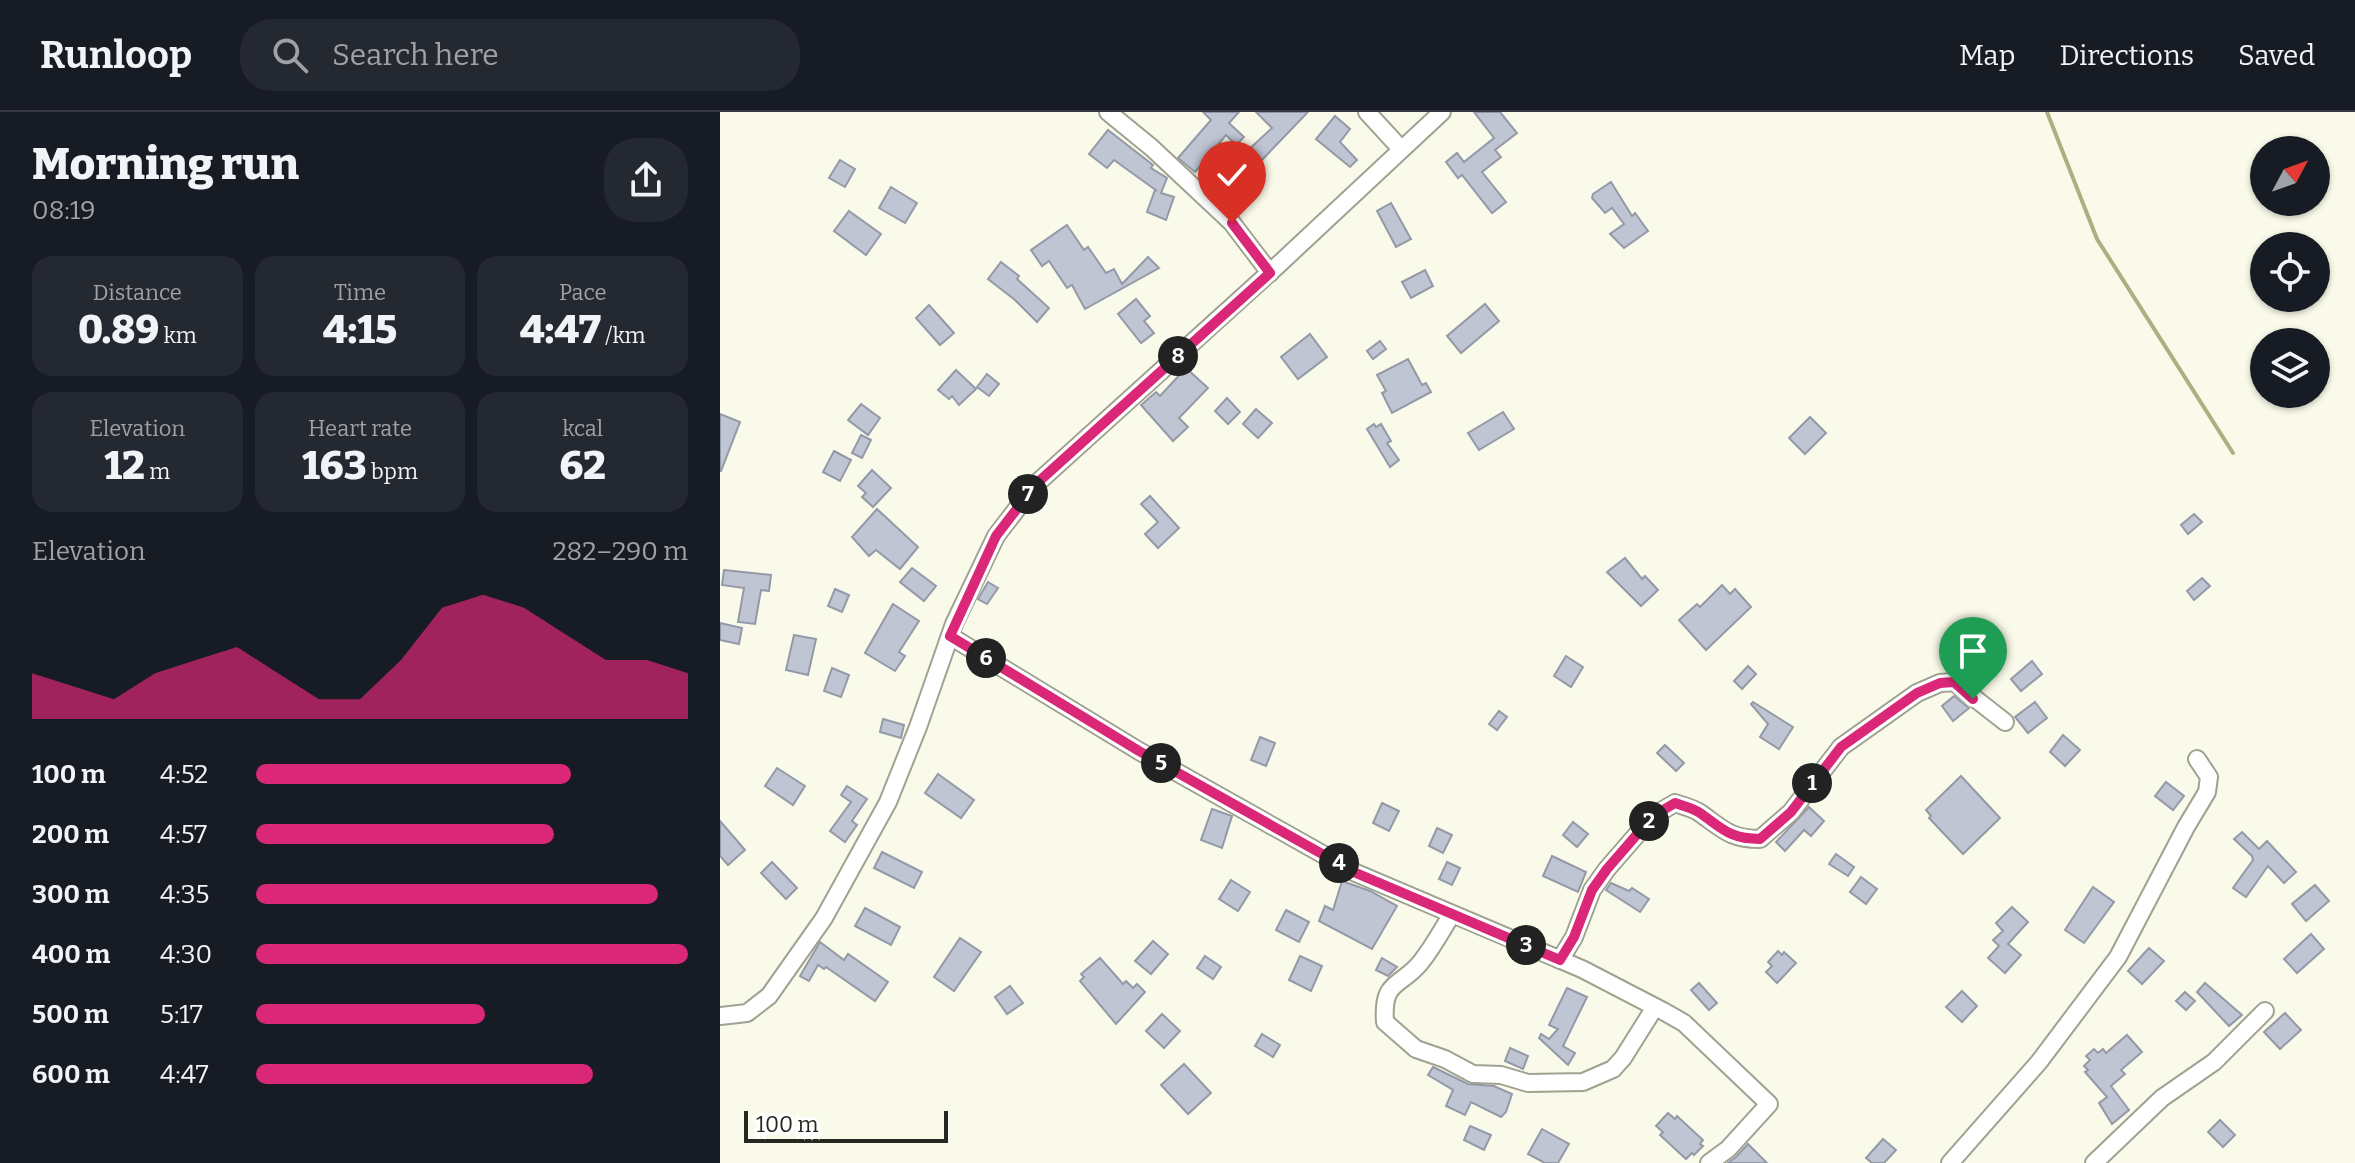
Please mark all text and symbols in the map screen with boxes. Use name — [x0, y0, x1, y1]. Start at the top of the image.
search box — [240, 19, 800, 91]
text: Runloop — [40, 32, 192, 78]
icon: search — [268, 33, 312, 77]
text: Search here — [332, 37, 499, 73]
text: Map — [1959, 39, 2015, 72]
text: Directions — [2059, 39, 2194, 72]
text: Saved — [2238, 39, 2315, 72]
north arrow — [2250, 136, 2330, 216]
map controls — [2250, 136, 2330, 408]
text: Morning run — [32, 138, 299, 191]
button: share — [604, 138, 688, 222]
pin — [1198, 141, 1266, 223]
icon: check — [1210, 153, 1254, 197]
text: 08:19 — [32, 195, 96, 226]
button: locate — [2250, 232, 2330, 312]
text: Distance — [93, 279, 182, 306]
text: Time — [334, 279, 386, 306]
text: Pace — [559, 279, 606, 306]
text: 0.89 — [78, 306, 159, 354]
text: 4:15 — [323, 306, 397, 354]
text: 4:47 — [520, 306, 601, 354]
text: km — [159, 322, 197, 349]
text: /km — [601, 322, 646, 349]
button: layers — [2250, 328, 2330, 408]
pin: 8 — [1158, 336, 1198, 376]
text: 8 — [1171, 342, 1185, 369]
text: Elevation — [89, 415, 185, 442]
text: Heart rate — [308, 415, 412, 442]
text: kcal — [562, 415, 603, 442]
text: 12 — [104, 442, 145, 490]
text: 163 — [302, 442, 367, 490]
text: 62 — [560, 442, 606, 490]
text: m — [145, 458, 170, 485]
text: bpm — [367, 458, 418, 485]
pin: 7 — [1008, 474, 1048, 514]
text: 7 — [1022, 480, 1034, 507]
text: Elevation — [32, 536, 145, 567]
text: 282–290 m — [552, 536, 688, 567]
pin — [1939, 617, 2007, 699]
icon: arrive — [1951, 629, 1995, 673]
pin: 6 — [966, 638, 1006, 678]
text: 6 — [979, 644, 993, 671]
pin: 5 — [1141, 743, 1181, 783]
text: 5 — [1155, 749, 1167, 776]
text: 100 m — [32, 759, 106, 790]
text: 4:52 — [160, 759, 208, 790]
pin: 1 — [1792, 763, 1832, 803]
text: 1 — [1807, 769, 1817, 796]
pin: 2 — [1629, 801, 1669, 841]
text: 2 — [1643, 807, 1655, 834]
text: 200 m — [32, 819, 109, 850]
text: 4:57 — [160, 819, 207, 850]
pin: 4 — [1319, 843, 1359, 883]
text: 4 — [1332, 849, 1346, 876]
text: 300 m — [32, 879, 109, 910]
text: 4:35 — [160, 879, 209, 910]
pin: 3 — [1506, 925, 1546, 965]
text: 3 — [1520, 931, 1532, 958]
text: 400 m — [32, 939, 110, 970]
text: 4:30 — [160, 939, 212, 970]
text: 500 m — [32, 999, 109, 1030]
text: 5:17 — [160, 999, 203, 1030]
text: 600 m — [32, 1059, 110, 1090]
text: 4:47 — [160, 1059, 209, 1090]
scale bar — [744, 1107, 948, 1143]
text: 100 m — [756, 1111, 819, 1138]

